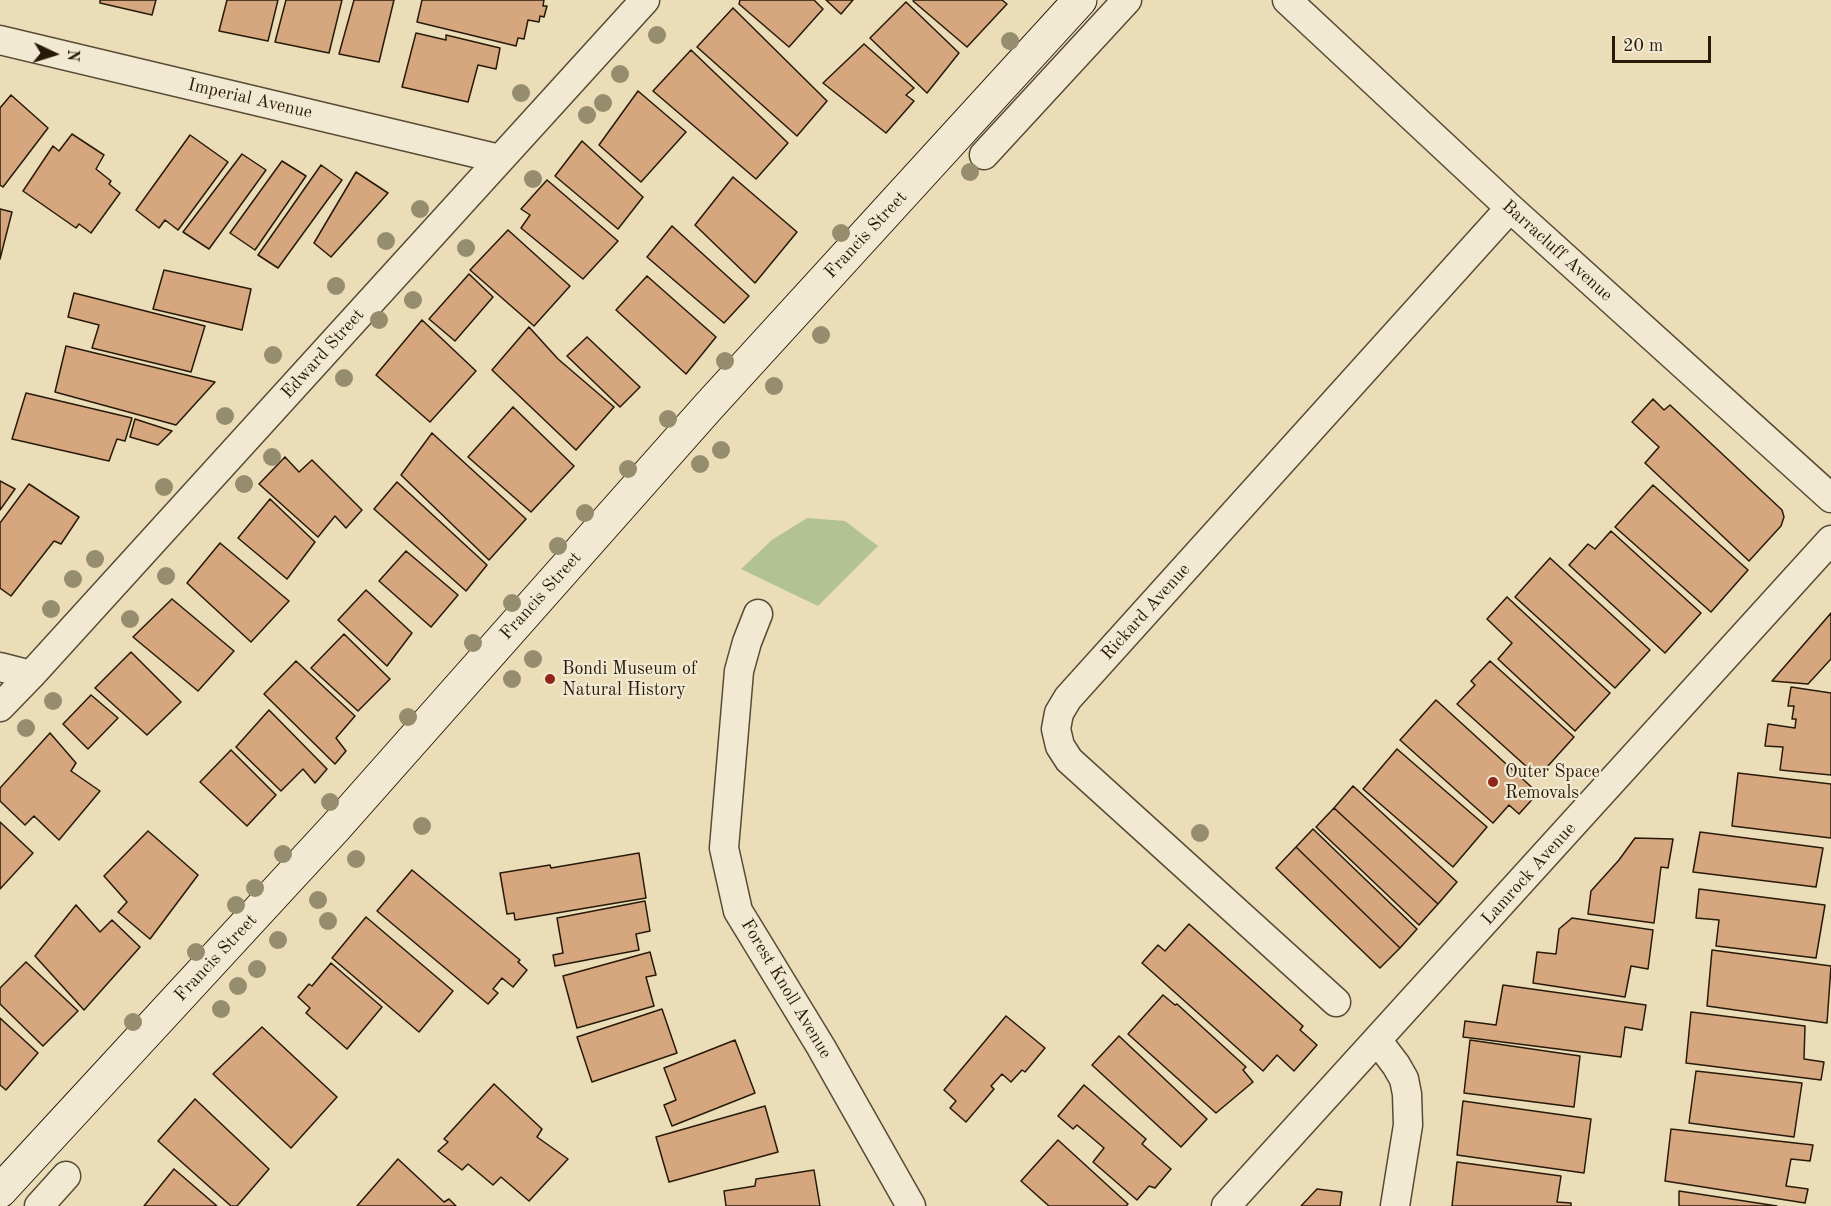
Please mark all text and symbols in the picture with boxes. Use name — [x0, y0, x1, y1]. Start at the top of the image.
north arrow — [24, 24, 84, 84]
scale bar — [1615, 24, 1714, 62]
text: 20 m — [1623, 37, 1663, 55]
text: N — [64, 49, 80, 62]
street label: Imperial Avenue — [186, 74, 314, 124]
street label: Francis Street — [820, 187, 912, 283]
street label: Barracluff Avenue — [1497, 196, 1617, 306]
street label: Edward Street — [277, 305, 369, 403]
street label: Francis Street — [496, 547, 586, 645]
street label: Rickard Avenue — [1097, 559, 1195, 665]
place label: Bondi Museum of Natural History — [562, 658, 697, 700]
marker: Bondi Museum of Natural History — [543, 672, 557, 686]
place label: Outer Space Removals — [1505, 761, 1600, 804]
marker: Outer Space Removals — [1486, 775, 1500, 789]
street label: Lamrock Avenue — [1477, 818, 1581, 930]
street label: Francis Street — [170, 910, 262, 1006]
street label: Forest Knoll Avenue — [736, 915, 836, 1063]

